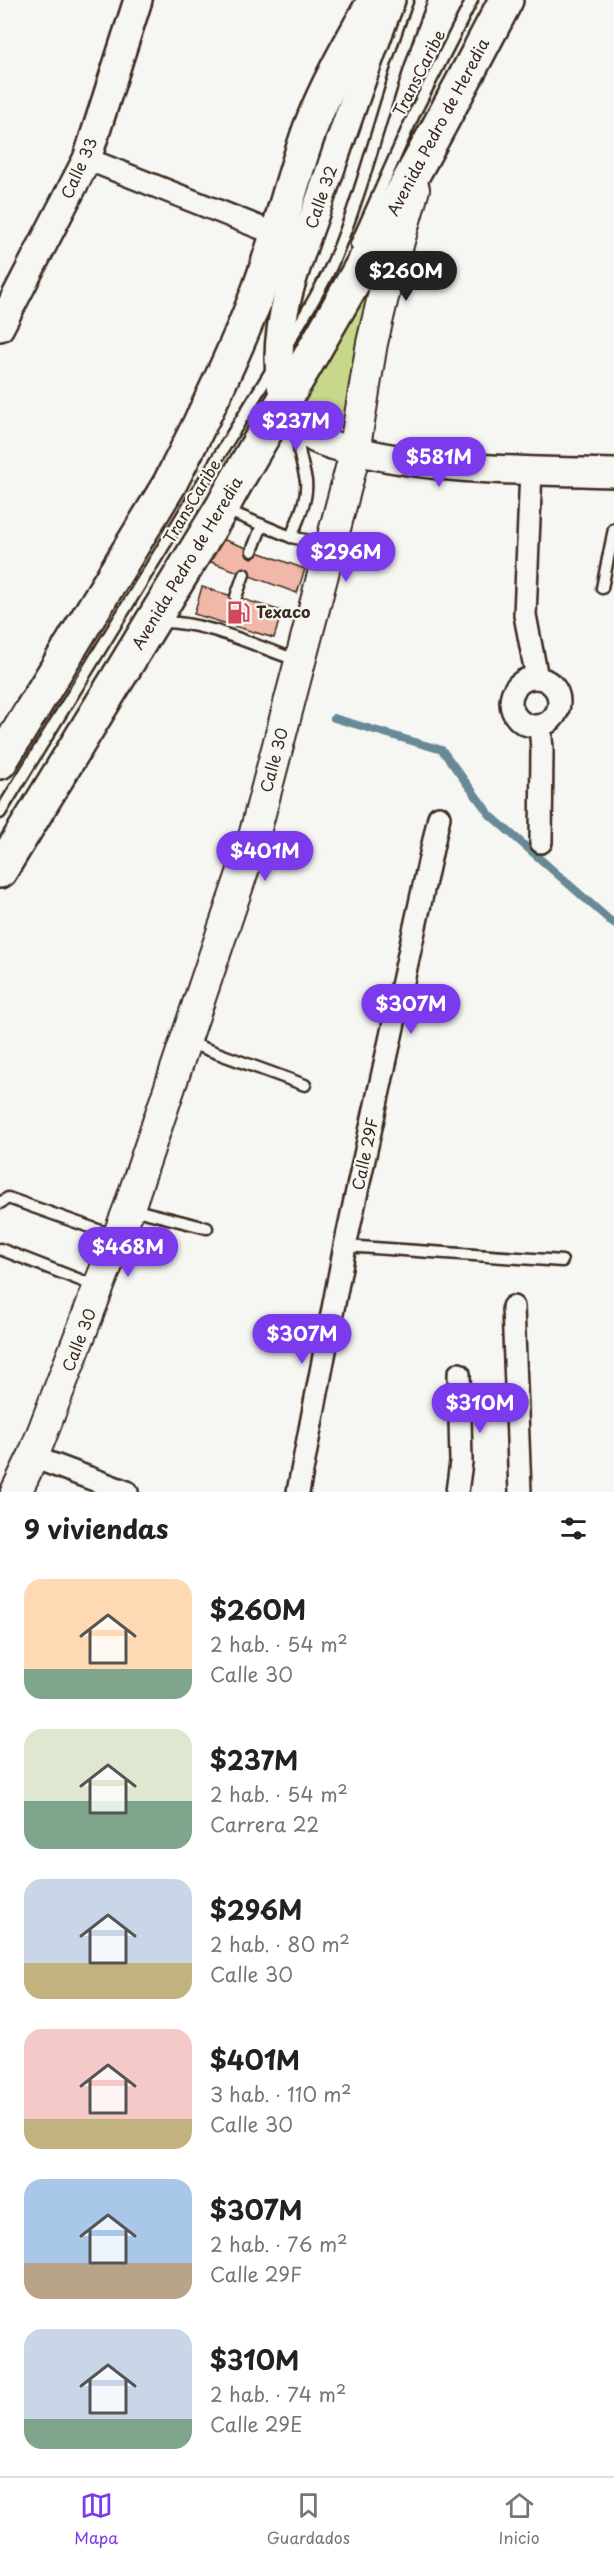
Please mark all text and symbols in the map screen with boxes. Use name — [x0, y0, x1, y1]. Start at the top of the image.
street label: TransCaribe — [386, 25, 450, 120]
street label: Avenida Pedro de Heredia — [380, 33, 494, 220]
street label: Calle 33 — [54, 133, 102, 202]
street label: Calle 32 — [298, 162, 342, 232]
pin: $260M — [364, 251, 448, 302]
text: $260M — [369, 255, 443, 285]
pin: $237M — [254, 401, 338, 452]
text: $237M — [262, 405, 330, 435]
pin: $581M — [397, 437, 481, 488]
text: $581M — [406, 441, 472, 471]
street label: TransCaribe — [156, 454, 226, 547]
street label: Avenida Pedro de Heredia — [125, 471, 247, 654]
pin: $296M — [304, 532, 388, 583]
text: $296M — [310, 536, 382, 566]
fuel station icon: Texaco — [225, 599, 251, 625]
place label: Texaco — [256, 599, 310, 623]
street label: Calle 30 — [253, 725, 293, 795]
pin: $401M — [223, 831, 307, 882]
text: $401M — [230, 835, 300, 865]
pin: $307M — [369, 984, 453, 1035]
text: $307M — [375, 988, 447, 1018]
street label: Calle 29F — [345, 1115, 383, 1192]
pin: $468M — [86, 1227, 170, 1278]
text: $468M — [92, 1231, 164, 1261]
street label: Calle 30 — [55, 1304, 101, 1375]
pin: $307M — [260, 1314, 344, 1365]
text: $307M — [266, 1318, 338, 1348]
pin: $310M — [438, 1383, 522, 1434]
text: $310M — [446, 1387, 514, 1417]
text: 9 viviendas — [24, 1509, 169, 1548]
icon: filters — [557, 1512, 590, 1545]
text: $260M — [210, 1590, 306, 1629]
icon: home — [72, 1603, 144, 1675]
text: 2 hab. · 54 m² — [210, 1629, 348, 1659]
text: Calle 30 — [210, 1659, 293, 1689]
text: $237M — [210, 1740, 298, 1779]
icon: home — [72, 1753, 144, 1825]
text: 2 hab. · 54 m² — [210, 1779, 348, 1809]
text: Carrera 22 — [210, 1809, 319, 1839]
text: $296M — [210, 1890, 302, 1929]
icon: home — [72, 1903, 144, 1975]
text: 2 hab. · 80 m² — [210, 1929, 350, 1959]
text: Calle 30 — [210, 1959, 293, 1989]
text: $401M — [210, 2040, 300, 2079]
icon: home — [72, 2053, 144, 2125]
text: 3 hab. · 110 m² — [210, 2079, 352, 2109]
text: Calle 30 — [210, 2109, 293, 2139]
text: $307M — [210, 2190, 302, 2229]
icon: home — [72, 2203, 144, 2275]
text: 2 hab. · 76 m² — [210, 2229, 347, 2259]
text: Calle 29F — [210, 2259, 302, 2289]
text: $310M — [210, 2340, 299, 2379]
icon: home — [72, 2353, 144, 2425]
text: 2 hab. · 74 m² — [210, 2379, 346, 2409]
text: Calle 29E — [210, 2409, 303, 2439]
tab: Mapa — [74, 2489, 118, 2549]
tab: Guardados — [267, 2489, 350, 2549]
tab: Inicio — [499, 2489, 540, 2549]

